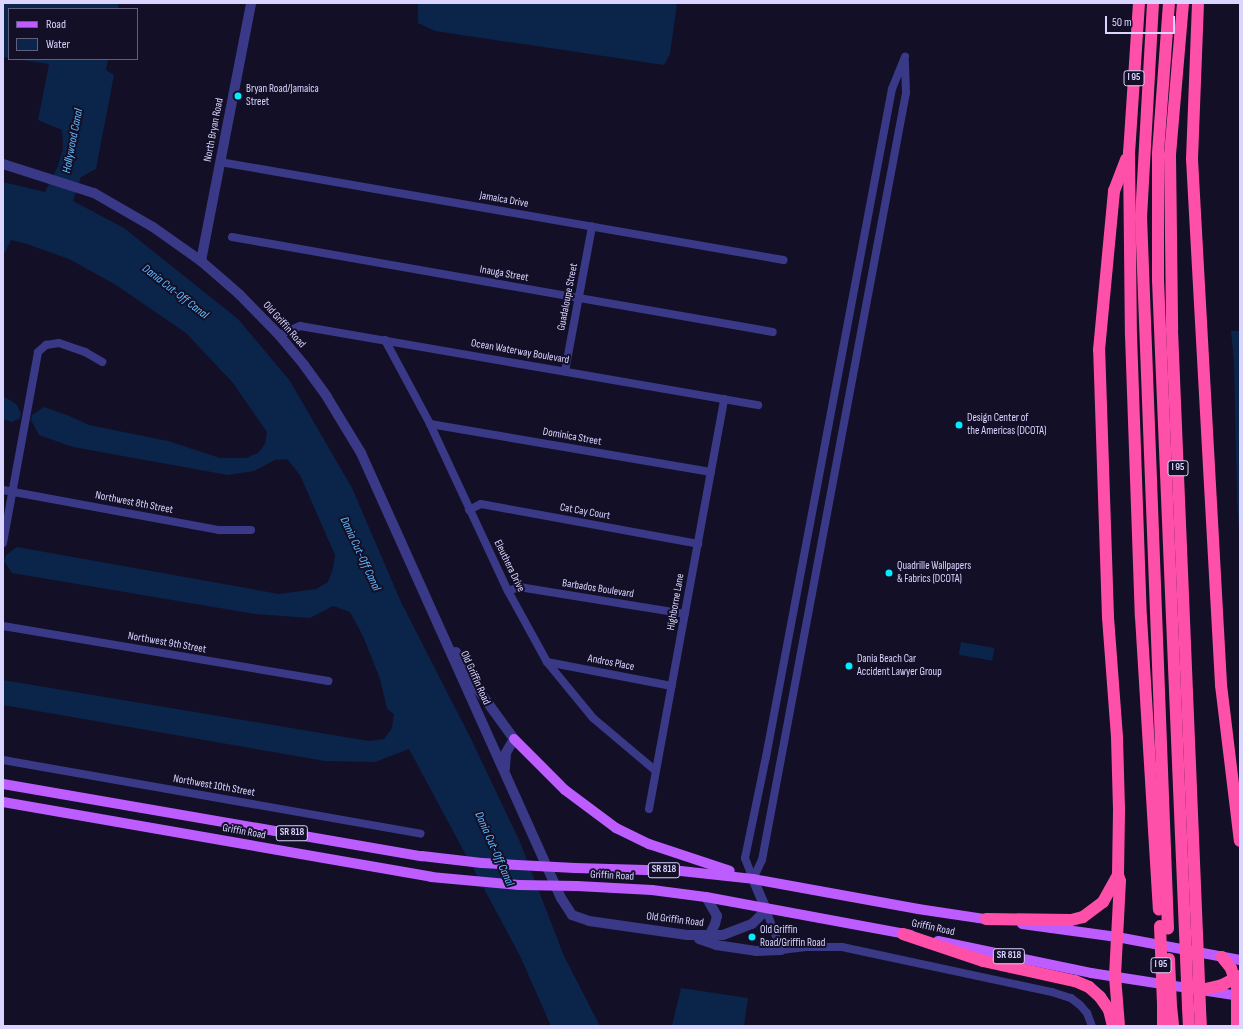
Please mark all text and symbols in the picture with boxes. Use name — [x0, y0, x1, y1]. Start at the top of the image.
legend — [8, 8, 138, 60]
scale bar — [1107, 8, 1177, 34]
text: 50 m — [1112, 15, 1132, 30]
text: Road — [46, 17, 66, 32]
text: Water — [46, 37, 70, 52]
road number: I 95 — [1123, 70, 1145, 86]
place label: Bryan Road/Jamaica Street — [246, 83, 319, 109]
marker: Bryan Road/Jamaica Street — [233, 91, 243, 101]
street label: North Bryan Road — [201, 97, 227, 163]
water label: Hollywood Canal — [60, 107, 86, 175]
street label: Jamaica Drive — [479, 189, 529, 211]
water label: Dania Cut-Off Canal — [139, 262, 211, 322]
street label: Guadaloupe Street — [555, 262, 581, 332]
street label: Inauga Street — [479, 263, 529, 285]
street label: Old Griffin Road — [260, 299, 308, 351]
street label: Ocean Waterway Boulevard — [470, 337, 570, 367]
place label: Design Center of the Americas (DCOTA) — [967, 412, 1046, 438]
marker: Design Center of the Americas (DCOTA) — [954, 420, 964, 430]
street label: Dominica Street — [542, 425, 602, 449]
road number: I 95 — [1167, 460, 1189, 476]
street label: Northwest 8th Street — [94, 489, 174, 517]
street label: Cat Cay Court — [559, 501, 611, 523]
water label: Dania Cut-Off Canal — [337, 515, 383, 593]
street label: Eleuthera Drive — [491, 538, 527, 594]
place label: Quadrille Wallpapers & Fabrics (DCOTA) — [897, 560, 971, 586]
marker: Quadrille Wallpapers & Fabrics (DCOTA) — [884, 568, 894, 578]
street label: Highborne Lane — [665, 573, 687, 631]
street label: Barbados Boulevard — [561, 577, 635, 601]
street label: Northwest 9th Street — [127, 630, 207, 656]
street label: Old Griffin Road — [457, 649, 493, 707]
street label: Andros Place — [587, 652, 635, 674]
place label: Dania Beach Car Accident Lawyer Group — [857, 653, 942, 679]
marker: Dania Beach Car Accident Lawyer Group — [844, 661, 854, 671]
street label: Northwest 10th Street — [172, 772, 256, 800]
water label: Dania Cut-Off Canal — [471, 810, 517, 888]
street label: Griffin Road — [221, 822, 267, 842]
road number: SR 818 — [275, 825, 309, 841]
road number: SR 818 — [647, 862, 681, 878]
street label: Griffin Road — [590, 868, 634, 884]
street label: Old Griffin Road — [646, 910, 704, 930]
street label: Griffin Road — [910, 917, 956, 939]
place label: Old Griffin Road/Griffin Road — [760, 924, 825, 950]
marker: Old Griffin Road/Griffin Road — [747, 932, 757, 942]
road number: SR 818 — [992, 948, 1026, 964]
road number: I 95 — [1150, 957, 1172, 973]

